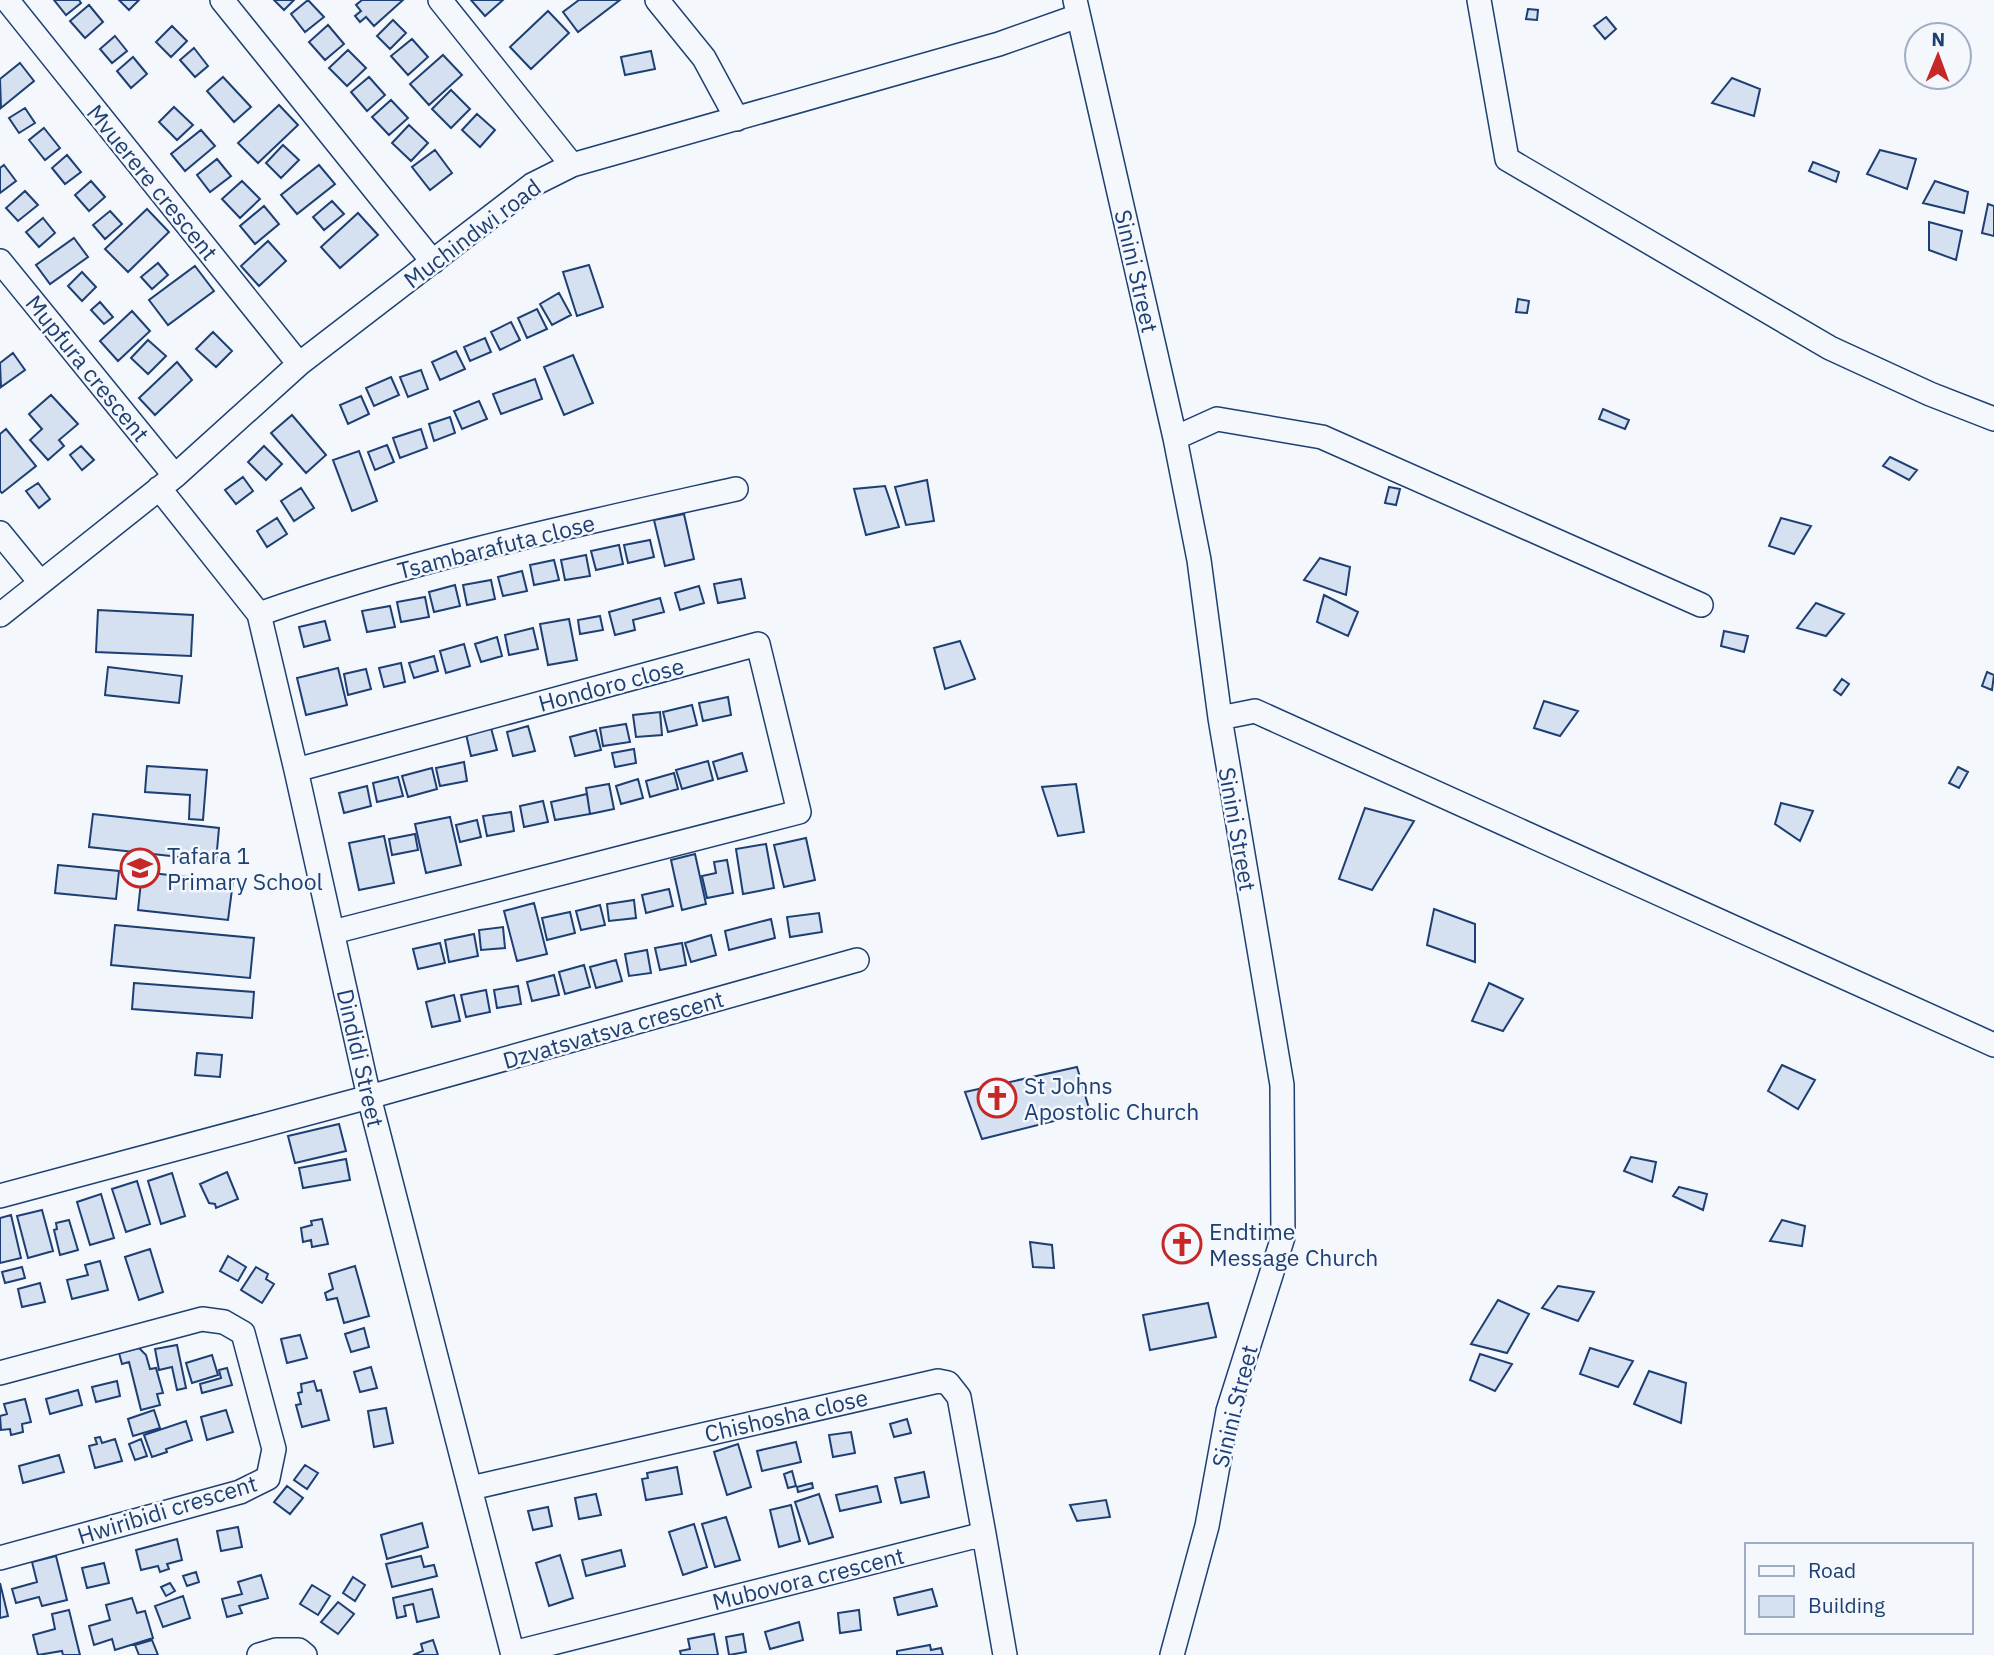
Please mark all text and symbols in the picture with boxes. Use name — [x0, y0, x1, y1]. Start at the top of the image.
north arrow — [1903, 21, 1973, 91]
text: N — [1931, 27, 1945, 51]
street label: Mvuerere crescent — [81, 98, 225, 266]
street label: Muchindwi road — [397, 172, 547, 294]
street label: Sinini Street — [1108, 207, 1166, 335]
street label: Mupfura crescent — [20, 288, 156, 448]
street label: Tsambarafuta close — [394, 507, 598, 585]
street label: Hondoro close — [535, 650, 687, 718]
street label: Sinini Street — [1212, 765, 1264, 893]
place label: Tafara 1 Primary School — [167, 840, 323, 896]
school or university icon: Tafara 1 Primary School — [119, 847, 161, 889]
street label: Dzvatsvatsva crescent — [499, 983, 727, 1075]
street label: Dindidi Street — [331, 986, 391, 1130]
place label: St Johns Apostolic Church — [1024, 1070, 1199, 1126]
church icon: St Johns Apostolic Church — [976, 1077, 1018, 1119]
place label: Endtime Message Church — [1209, 1216, 1378, 1272]
church icon: Endtime Message Church — [1161, 1223, 1203, 1265]
street label: Sinini Street — [1204, 1342, 1264, 1470]
street label: Chishosha close — [701, 1382, 871, 1448]
street label: Hwiribidi crescent — [73, 1467, 261, 1551]
street label: Mubovora crescent — [709, 1540, 907, 1616]
legend — [1745, 1543, 1973, 1634]
text: Road — [1808, 1556, 1856, 1584]
text: Building — [1808, 1591, 1885, 1619]

